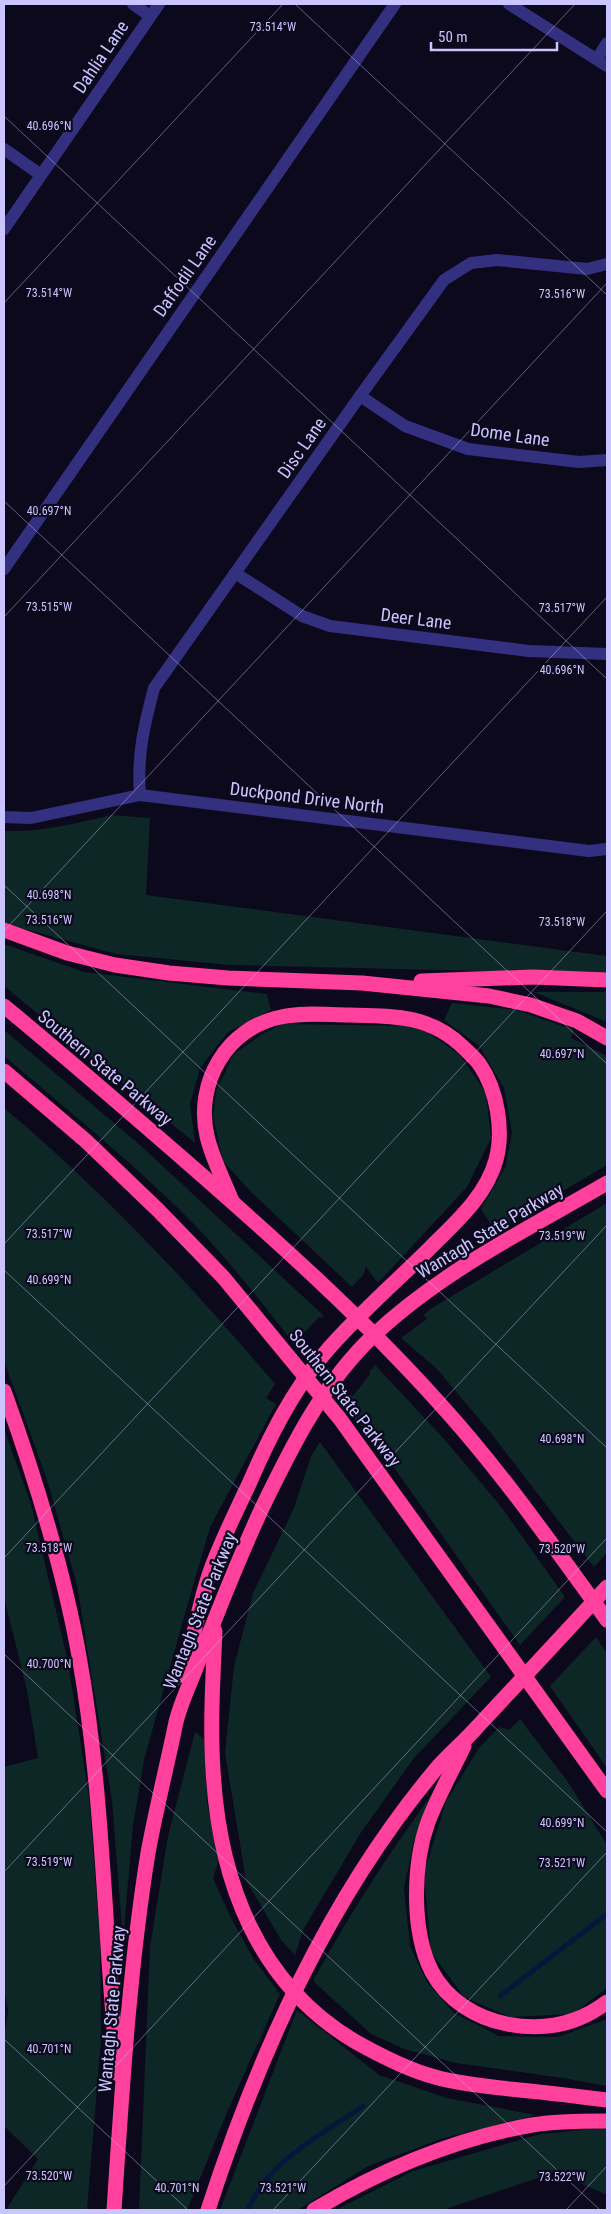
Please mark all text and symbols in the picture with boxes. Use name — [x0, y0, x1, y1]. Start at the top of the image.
street label: Dahlia Lane — [69, 16, 132, 97]
text: 73.514°W — [250, 20, 296, 34]
scale bar — [431, 20, 557, 52]
text: 50 m — [438, 28, 468, 46]
text: 40.696°N — [27, 119, 71, 133]
street label: Daffodil Lane — [149, 231, 220, 321]
text: 73.514°W — [26, 286, 72, 300]
text: 73.516°W — [539, 287, 585, 301]
street label: Disc Lane — [273, 413, 330, 482]
street label: Dome Lane — [469, 419, 551, 450]
text: 40.697°N — [27, 504, 71, 518]
text: 73.515°W — [26, 600, 72, 614]
text: 73.517°W — [539, 601, 585, 615]
street label: Deer Lane — [379, 604, 453, 633]
text: 40.696°N — [540, 663, 584, 677]
street label: Duckpond Drive North — [229, 778, 385, 817]
text: 40.698°N — [27, 888, 71, 902]
text: 73.516°W — [26, 913, 72, 927]
text: 73.518°W — [539, 915, 585, 929]
street label: Southern State Parkway — [34, 1005, 177, 1130]
text: 40.697°N — [540, 1047, 584, 1061]
street label: Wantagh State Parkway — [413, 1178, 567, 1283]
text: 73.517°W — [26, 1227, 72, 1241]
text: 73.519°W — [539, 1229, 585, 1243]
text: 40.699°N — [27, 1273, 71, 1287]
street label: Southern State Parkway — [285, 1325, 406, 1471]
text: 40.698°N — [540, 1432, 584, 1446]
street label: Wantagh State Parkway — [158, 1529, 241, 1692]
text: 73.518°W — [26, 1541, 72, 1555]
text: 73.520°W — [539, 1542, 585, 1556]
text: 40.700°N — [27, 1657, 71, 1671]
text: 40.699°N — [540, 1816, 584, 1830]
text: 73.519°W — [26, 1855, 72, 1869]
text: 73.521°W — [539, 1856, 585, 1870]
street label: Wantagh State Parkway — [94, 1924, 129, 2093]
text: 40.701°N — [27, 2042, 71, 2056]
text: 73.520°W — [26, 2169, 72, 2183]
text: 73.522°W — [539, 2170, 585, 2184]
text: 40.701°N — [155, 2181, 199, 2195]
text: 73.521°W — [260, 2181, 306, 2195]

